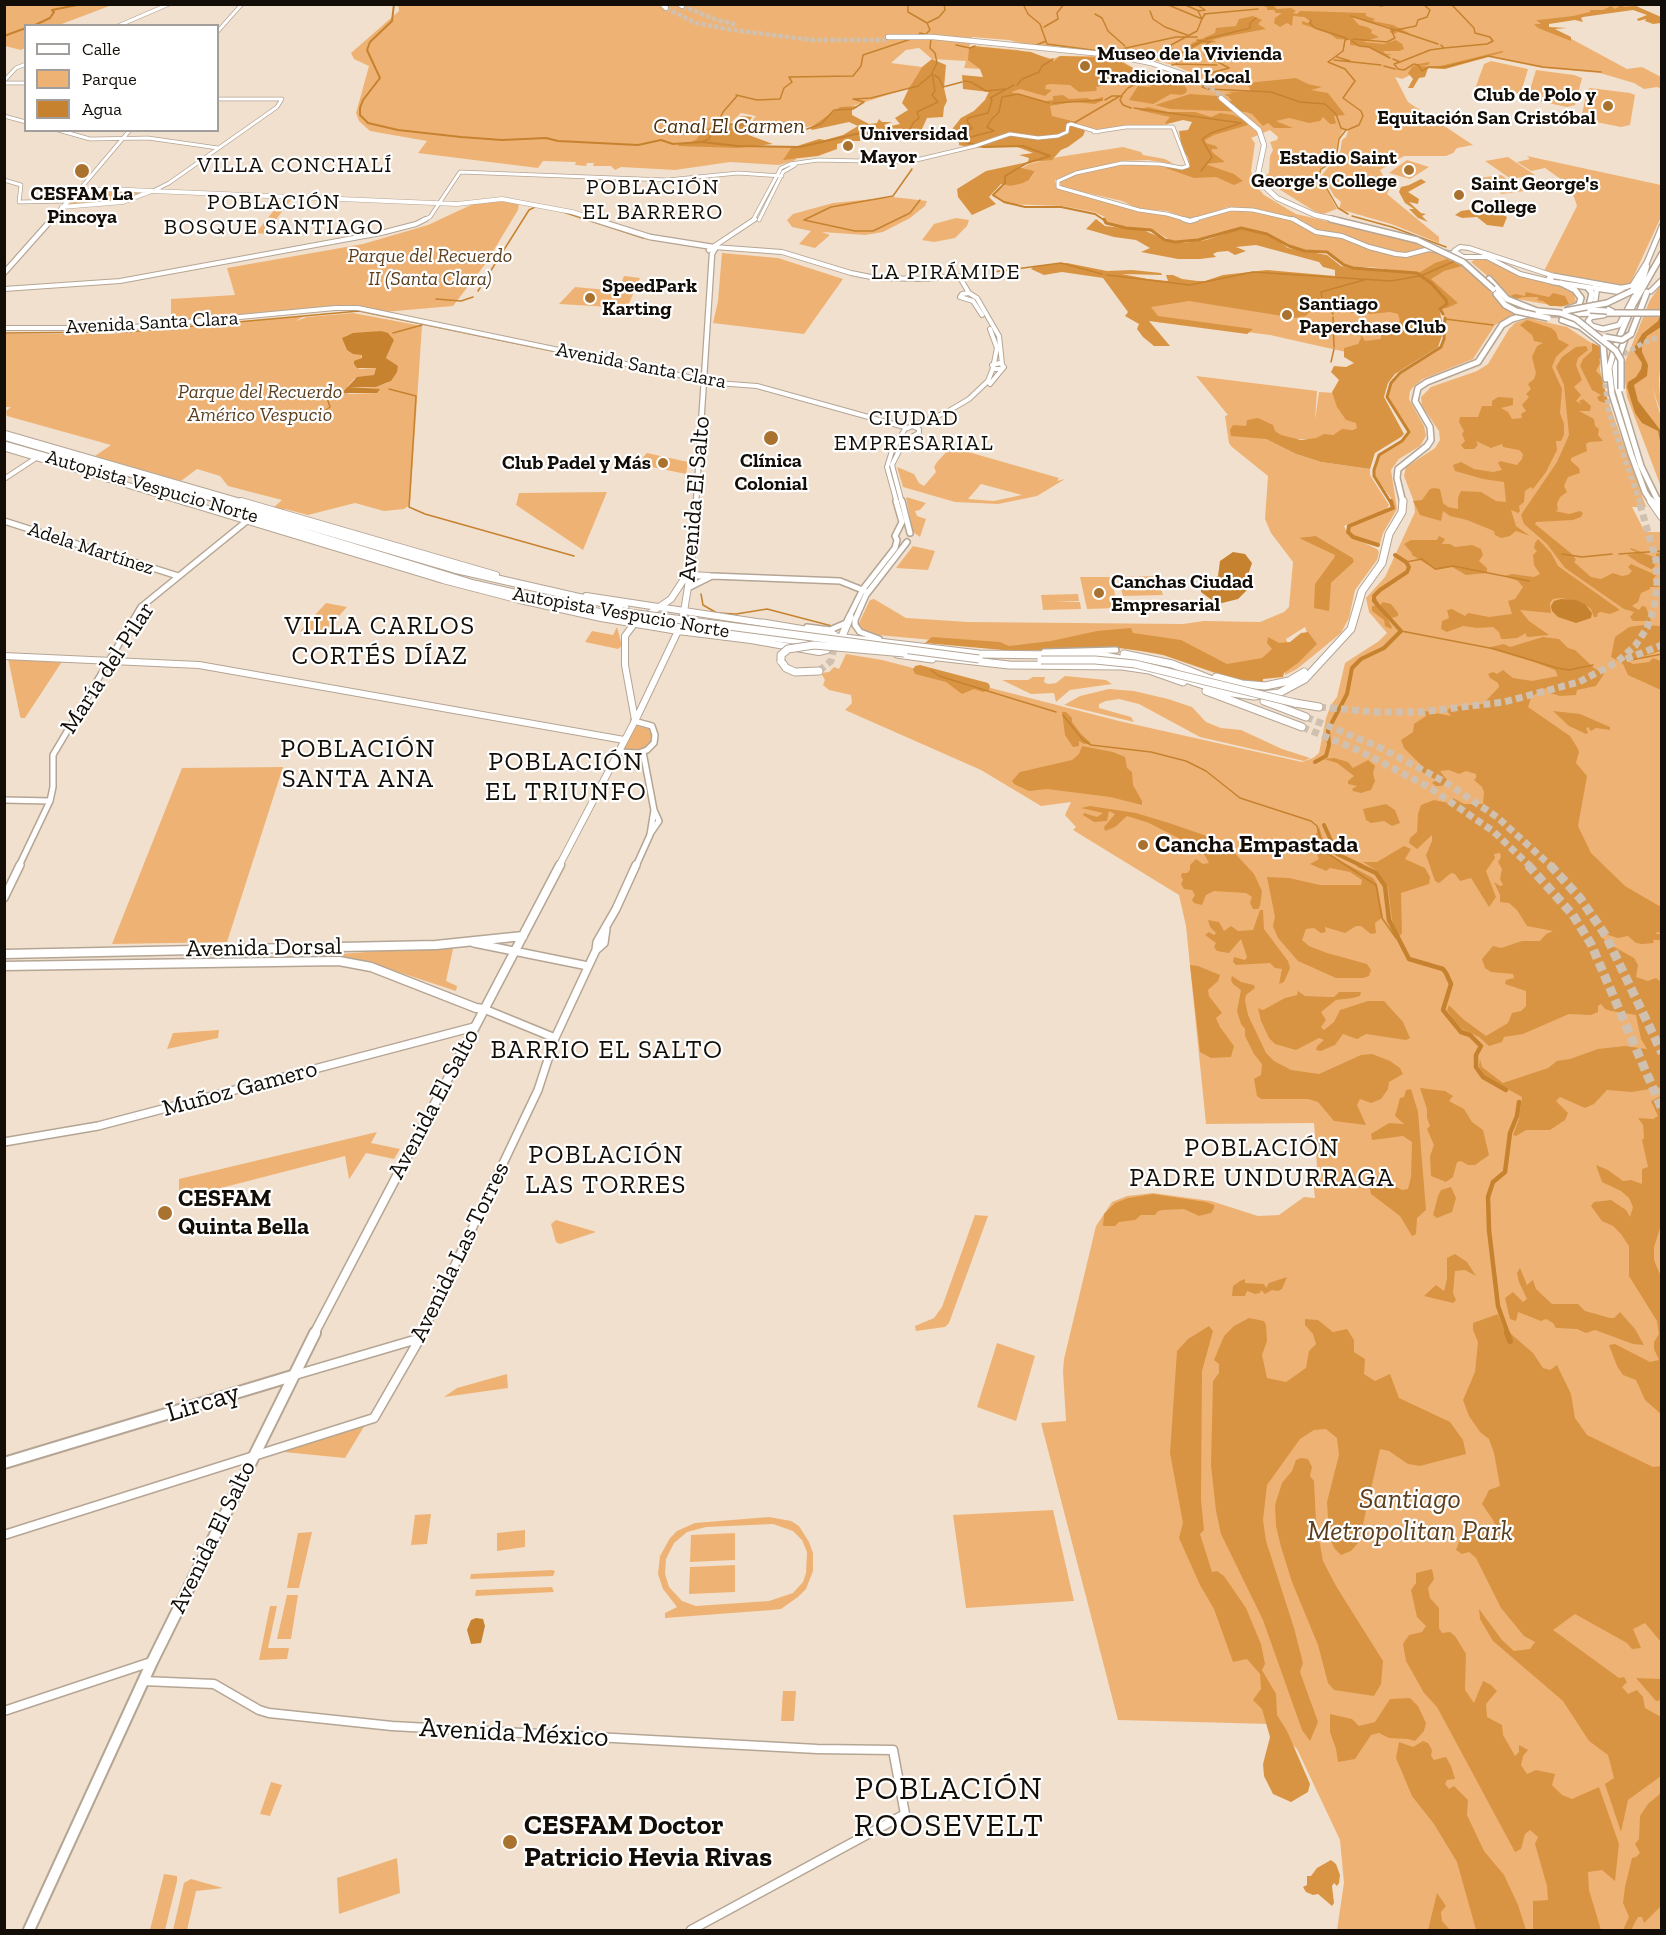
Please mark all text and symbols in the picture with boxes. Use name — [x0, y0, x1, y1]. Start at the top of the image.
legend — [24, 24, 219, 132]
text: Calle — [82, 38, 120, 60]
place label: Museo de la Vivienda Tradicional Local — [1097, 42, 1282, 89]
marker: Museo de la Vivienda Tradicional Local — [1078, 59, 1092, 73]
text: Parque — [82, 68, 137, 90]
place label: Club de Polo y Equitación San Cristóbal — [1377, 83, 1596, 130]
text: Agua — [82, 98, 122, 120]
marker: Club de Polo y Equitación San Cristóbal — [1601, 99, 1615, 113]
water label: Canal El Carmen — [653, 114, 805, 140]
place label: Universidad Mayor — [860, 122, 968, 169]
marker: Universidad Mayor — [841, 139, 855, 153]
place label: Estadio Saint George's College — [1251, 146, 1397, 193]
district label: VILLA CONCHALÍ — [197, 153, 393, 179]
marker: CESFAM La Pincoya — [73, 162, 91, 180]
marker: Estadio Saint George's College — [1402, 163, 1416, 177]
place label: Saint George's College — [1471, 172, 1599, 219]
district label: POBLACIÓN EL BARRERO — [582, 175, 724, 226]
place label: CESFAM La Pincoya — [31, 182, 133, 229]
marker: Saint George's College — [1452, 188, 1466, 202]
district label: POBLACIÓN BOSQUE SANTIAGO — [164, 190, 384, 242]
park label: Parque del Recuerdo II (Santa Clara) — [348, 244, 512, 291]
district label: LA PIRÁMIDE — [871, 260, 1021, 286]
place label: SpeedPark Karting — [602, 274, 697, 321]
marker: SpeedPark Karting — [583, 291, 597, 305]
place label: Santiago Paperchase Club — [1299, 292, 1446, 339]
street label: Avenida Santa Clara — [65, 306, 239, 340]
marker: Santiago Paperchase Club — [1280, 308, 1294, 322]
street label: Avenida Santa Clara — [554, 338, 728, 394]
park label: Parque del Recuerdo Américo Vespucio — [178, 380, 342, 427]
district label: CIUDAD EMPRESARIAL — [834, 406, 994, 458]
street label: Avenida El Salto — [673, 415, 717, 583]
marker: Clínica Colonial — [762, 429, 780, 447]
street label: Autopista Vespucio Norte — [43, 445, 261, 529]
place label: Clínica Colonial — [734, 449, 808, 496]
place label: Club Padel y Más — [502, 451, 651, 475]
marker: Club Padel y Más — [656, 456, 670, 470]
street label: Adela Martínez — [25, 517, 157, 581]
place label: Canchas Ciudad Empresarial — [1111, 570, 1253, 617]
street label: Autopista Vespucio Norte — [511, 582, 731, 644]
marker: Canchas Ciudad Empresarial — [1092, 586, 1106, 600]
street label: María del Pilar — [55, 597, 161, 739]
district label: VILLA CARLOS CORTÉS DÍAZ — [285, 611, 475, 672]
district label: POBLACIÓN SANTA ANA — [280, 734, 436, 796]
district label: POBLACIÓN EL TRIUNFO — [485, 747, 647, 808]
place label: Cancha Empastada — [1155, 831, 1358, 859]
marker: Cancha Empastada — [1136, 838, 1150, 852]
street label: Avenida Dorsal — [186, 932, 342, 964]
street label: Avenida El Salto — [382, 1024, 486, 1184]
district label: BARRIO EL SALTO — [491, 1035, 723, 1067]
street label: Muñoz Gamero — [159, 1054, 321, 1124]
district label: POBLACIÓN PADRE UNDURRAGA — [1129, 1133, 1395, 1194]
district label: POBLACIÓN LAS TORRES — [525, 1140, 687, 1202]
street label: Avenida Las Torres — [404, 1157, 516, 1347]
place label: CESFAM Quinta Bella — [178, 1185, 309, 1241]
marker: CESFAM Quinta Bella — [156, 1204, 174, 1222]
street label: Lircay — [162, 1376, 244, 1430]
street label: Avenida El Salto — [164, 1456, 262, 1618]
park label: Santiago Metropolitan Park — [1307, 1483, 1513, 1549]
street label: Avenida México — [419, 1711, 609, 1755]
district label: POBLACIÓN ROOSEVELT — [854, 1771, 1044, 1846]
place label: CESFAM Doctor Patricio Hevia Rivas — [524, 1809, 772, 1875]
marker: CESFAM Doctor Patricio Hevia Rivas — [501, 1833, 519, 1851]

